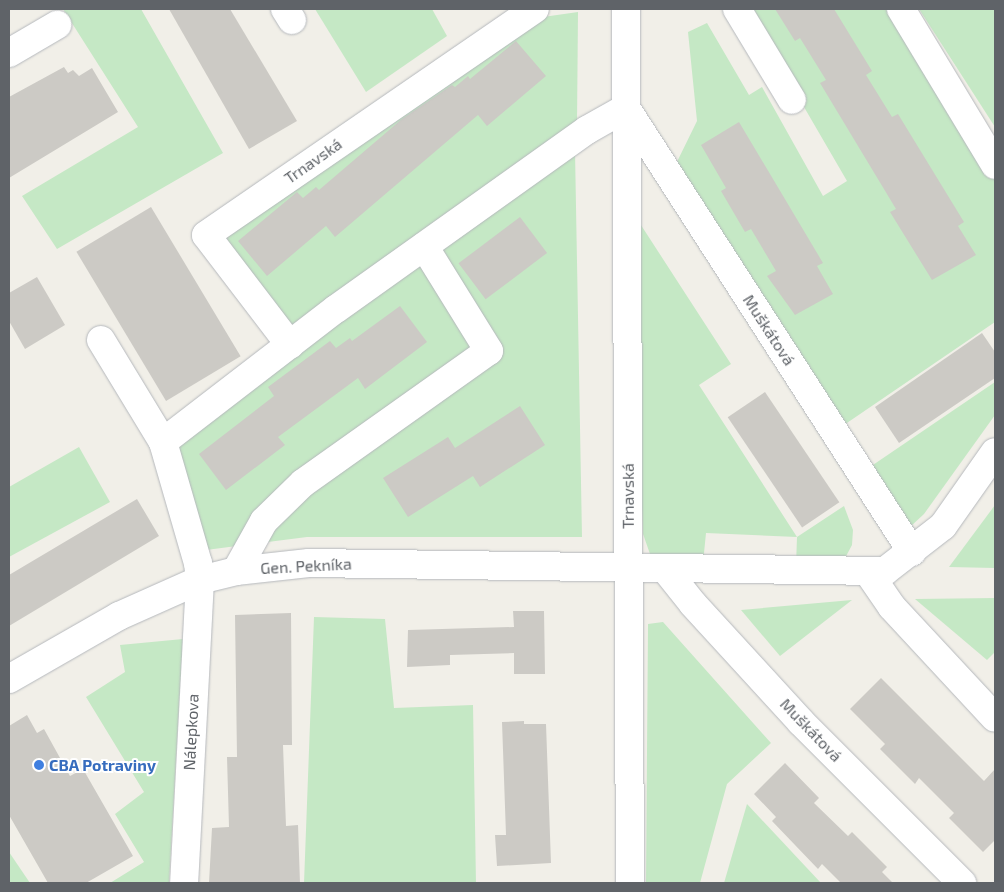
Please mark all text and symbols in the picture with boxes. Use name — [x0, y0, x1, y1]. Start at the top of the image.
street label: Trnavská — [281, 134, 345, 188]
street label: Muškátová — [739, 291, 799, 369]
street label: Trnavská — [618, 463, 638, 529]
street label: Gen. Pekníka — [260, 554, 352, 578]
street label: Nálepkova — [179, 693, 203, 771]
street label: Muškátová — [776, 694, 846, 766]
place label: CBA Potraviny — [49, 755, 156, 775]
marker: CBA Potraviny — [33, 759, 45, 771]

